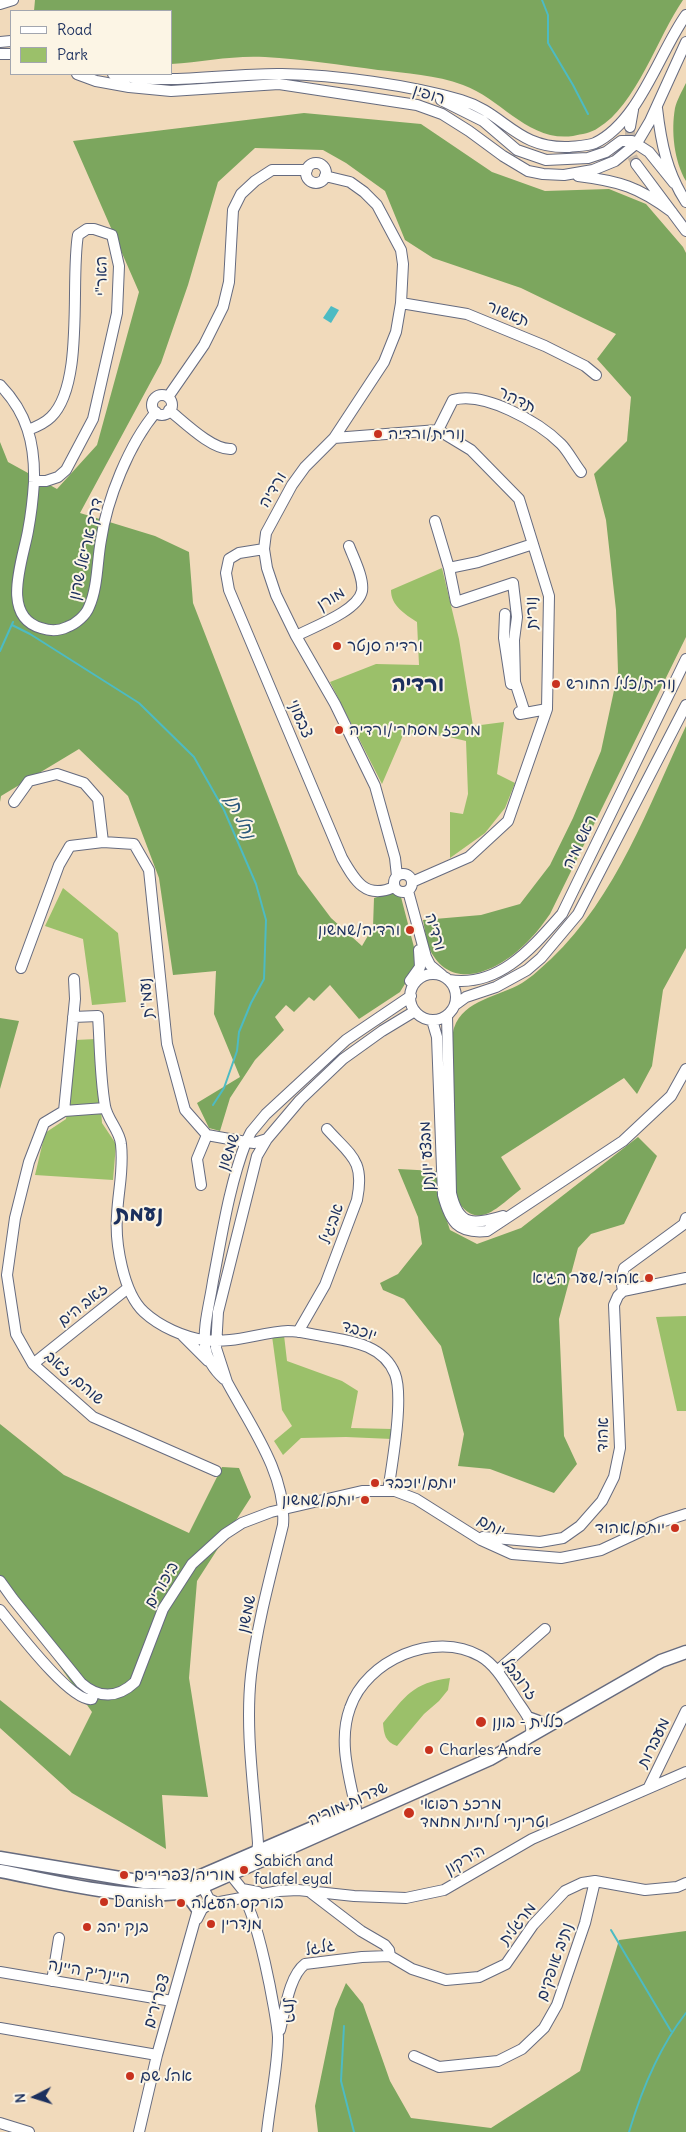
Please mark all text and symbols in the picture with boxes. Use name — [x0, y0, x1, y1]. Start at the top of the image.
legend — [10, 10, 172, 75]
text: Road — [57, 20, 92, 39]
text: Park — [57, 45, 88, 64]
street label: רופין — [411, 81, 447, 109]
street label: האר"י — [92, 256, 112, 296]
street label: תאשור — [484, 297, 532, 331]
street label: תדהר — [495, 383, 539, 417]
place label: נורית/ורדיה — [388, 424, 465, 444]
marker: נורית/ורדיה — [372, 428, 384, 440]
street label: ורדיה — [255, 469, 291, 511]
street label: דרך אריאל שרון — [65, 496, 107, 602]
street label: מורן — [313, 583, 349, 615]
street label: נורית — [522, 596, 542, 630]
place label: ורדיה סנטר — [347, 636, 423, 656]
marker: ורדיה סנטר — [331, 640, 343, 652]
district label: ורדיה — [392, 672, 444, 698]
place label: נורית/כליל החורש — [566, 674, 676, 694]
marker: נורית/כליל החורש — [550, 678, 562, 690]
street label: צבעוני — [283, 697, 317, 741]
place label: מרכז מסחרי/ורדיה — [349, 720, 481, 740]
marker: מרכז מסחרי/ורדיה — [333, 724, 345, 736]
water label: נחל תן — [221, 792, 259, 842]
street label: ראש מיה — [559, 812, 601, 872]
street label: ורדיה — [421, 911, 449, 953]
place label: ורדיה/שמשון — [318, 920, 400, 940]
marker: ורדיה/שמשון — [404, 924, 416, 936]
street label: נעמ"ת — [135, 977, 159, 1019]
street label: מבצע יונתן — [416, 1121, 438, 1191]
street label: שמשון — [214, 1131, 244, 1173]
street label: אביגיל — [316, 1201, 348, 1247]
district label: נעמת — [115, 1202, 163, 1228]
place label: אהוד/שער הגיא — [532, 1268, 639, 1288]
marker: אהוד/שער הגיא — [643, 1272, 655, 1284]
street label: זאב הים — [54, 1279, 112, 1331]
street label: יוכבד — [339, 1316, 379, 1346]
street label: שוהם, זאב — [40, 1347, 108, 1409]
street label: אהוד — [593, 1417, 613, 1453]
place label: יותם/יוכבד — [385, 1473, 456, 1493]
marker: יותם/יוכבד — [369, 1477, 381, 1489]
place label: יותם/שמשון — [282, 1490, 355, 1510]
marker: יותם/שמשון — [359, 1494, 371, 1506]
street label: יותם — [474, 1511, 508, 1541]
place label: יותם/אהוד — [595, 1518, 665, 1538]
marker: יותם/אהוד — [669, 1522, 681, 1534]
street label: ביכורים — [141, 1559, 183, 1611]
street label: שמשון — [234, 1593, 260, 1635]
street label: זרובבל — [497, 1654, 541, 1704]
place label: כללית - בונן — [492, 1712, 563, 1732]
marker: כללית - בונן — [474, 1715, 488, 1729]
street label: מעברות — [634, 1715, 674, 1771]
place label: Charles Andre — [439, 1740, 541, 1760]
marker: Charles Andre — [423, 1744, 435, 1756]
street label: שדרות מוריה — [305, 1778, 391, 1830]
place label: מרכז רפואי וטרינרי לחיות מחמד — [420, 1794, 549, 1832]
marker: מרכז רפואי וטרינרי לחיות מחמד — [402, 1806, 416, 1820]
street label: הירקון — [442, 1841, 488, 1879]
place label: Sabich and falafel eyal — [254, 1851, 333, 1889]
marker: Sabich and falafel eyal — [238, 1864, 250, 1876]
place label: מוריה/צפרירים — [134, 1865, 235, 1885]
marker: מוריה/צפרירים — [118, 1869, 130, 1881]
place label: Danish — [114, 1892, 164, 1912]
place label: בורקס העגלה — [191, 1893, 284, 1913]
marker: Danish — [98, 1896, 110, 1908]
marker: בורקס העגלה — [175, 1897, 187, 1909]
street label: מרגלית — [495, 1899, 541, 1949]
place label: מנדרין — [221, 1914, 262, 1934]
place label: בנק יהב — [97, 1917, 149, 1937]
marker: מנדרין — [205, 1918, 217, 1930]
street label: נתיב אופקים — [533, 1920, 577, 2004]
marker: בנק יהב — [81, 1921, 93, 1933]
street label: גלגל — [303, 1936, 337, 1960]
street label: היינריך היינה — [46, 1955, 132, 1989]
street label: צפרירים — [140, 1972, 174, 2030]
street label: רחל — [278, 1996, 300, 2024]
place label: אהל שם — [140, 2066, 192, 2086]
marker: אהל שם — [124, 2070, 136, 2082]
north arrow — [10, 2072, 60, 2122]
text: N — [11, 2093, 29, 2104]

